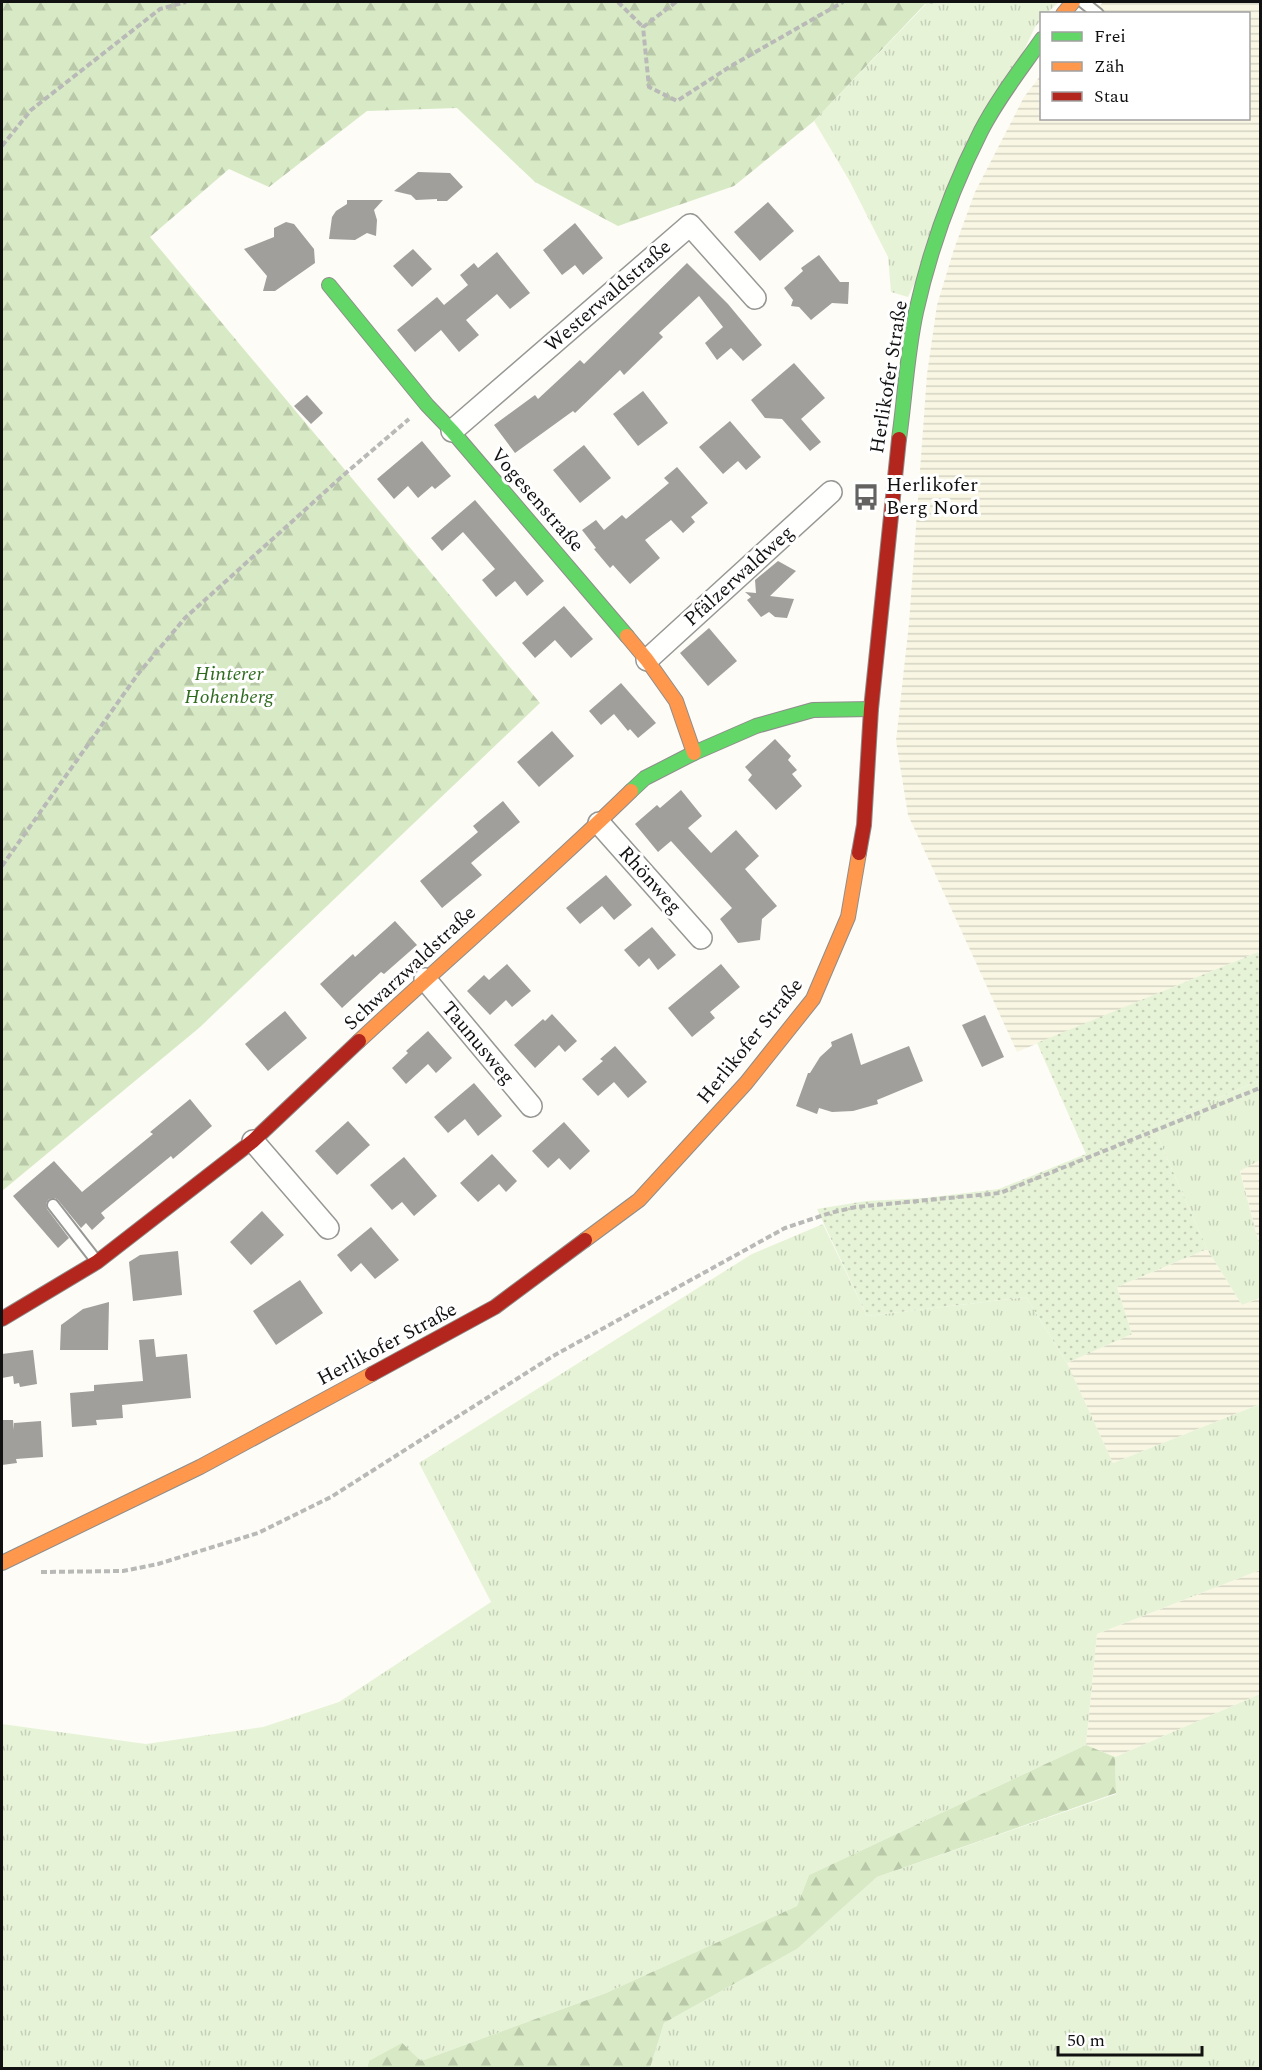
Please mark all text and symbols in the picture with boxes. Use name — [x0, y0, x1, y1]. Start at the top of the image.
legend — [1040, 12, 1250, 120]
text: Frei — [1094, 23, 1126, 50]
text: Zäh — [1094, 53, 1125, 80]
text: Stau — [1094, 83, 1129, 110]
street label: Westerwaldstraße — [538, 232, 678, 360]
street label: Herlikofer Straße — [862, 298, 916, 456]
street label: Vogesenstraße — [483, 441, 591, 559]
place label: Herlikofer Berg Nord — [886, 470, 979, 523]
bus stop icon: Herlikofer Berg Nord — [851, 482, 881, 512]
street label: Pfälzerwaldweg — [677, 518, 801, 634]
park label: Hinterer Hohenberg — [185, 659, 275, 712]
street label: Rhönweg — [611, 839, 689, 921]
street label: Schwarzwaldstraße — [337, 899, 483, 1037]
street label: Herlikofer Straße — [690, 971, 810, 1111]
street label: Taunusweg — [434, 995, 522, 1091]
street label: Herlikofer Straße — [312, 1294, 462, 1394]
scale bar — [1058, 2019, 1202, 2057]
text: 50 m — [1067, 2027, 1105, 2054]

